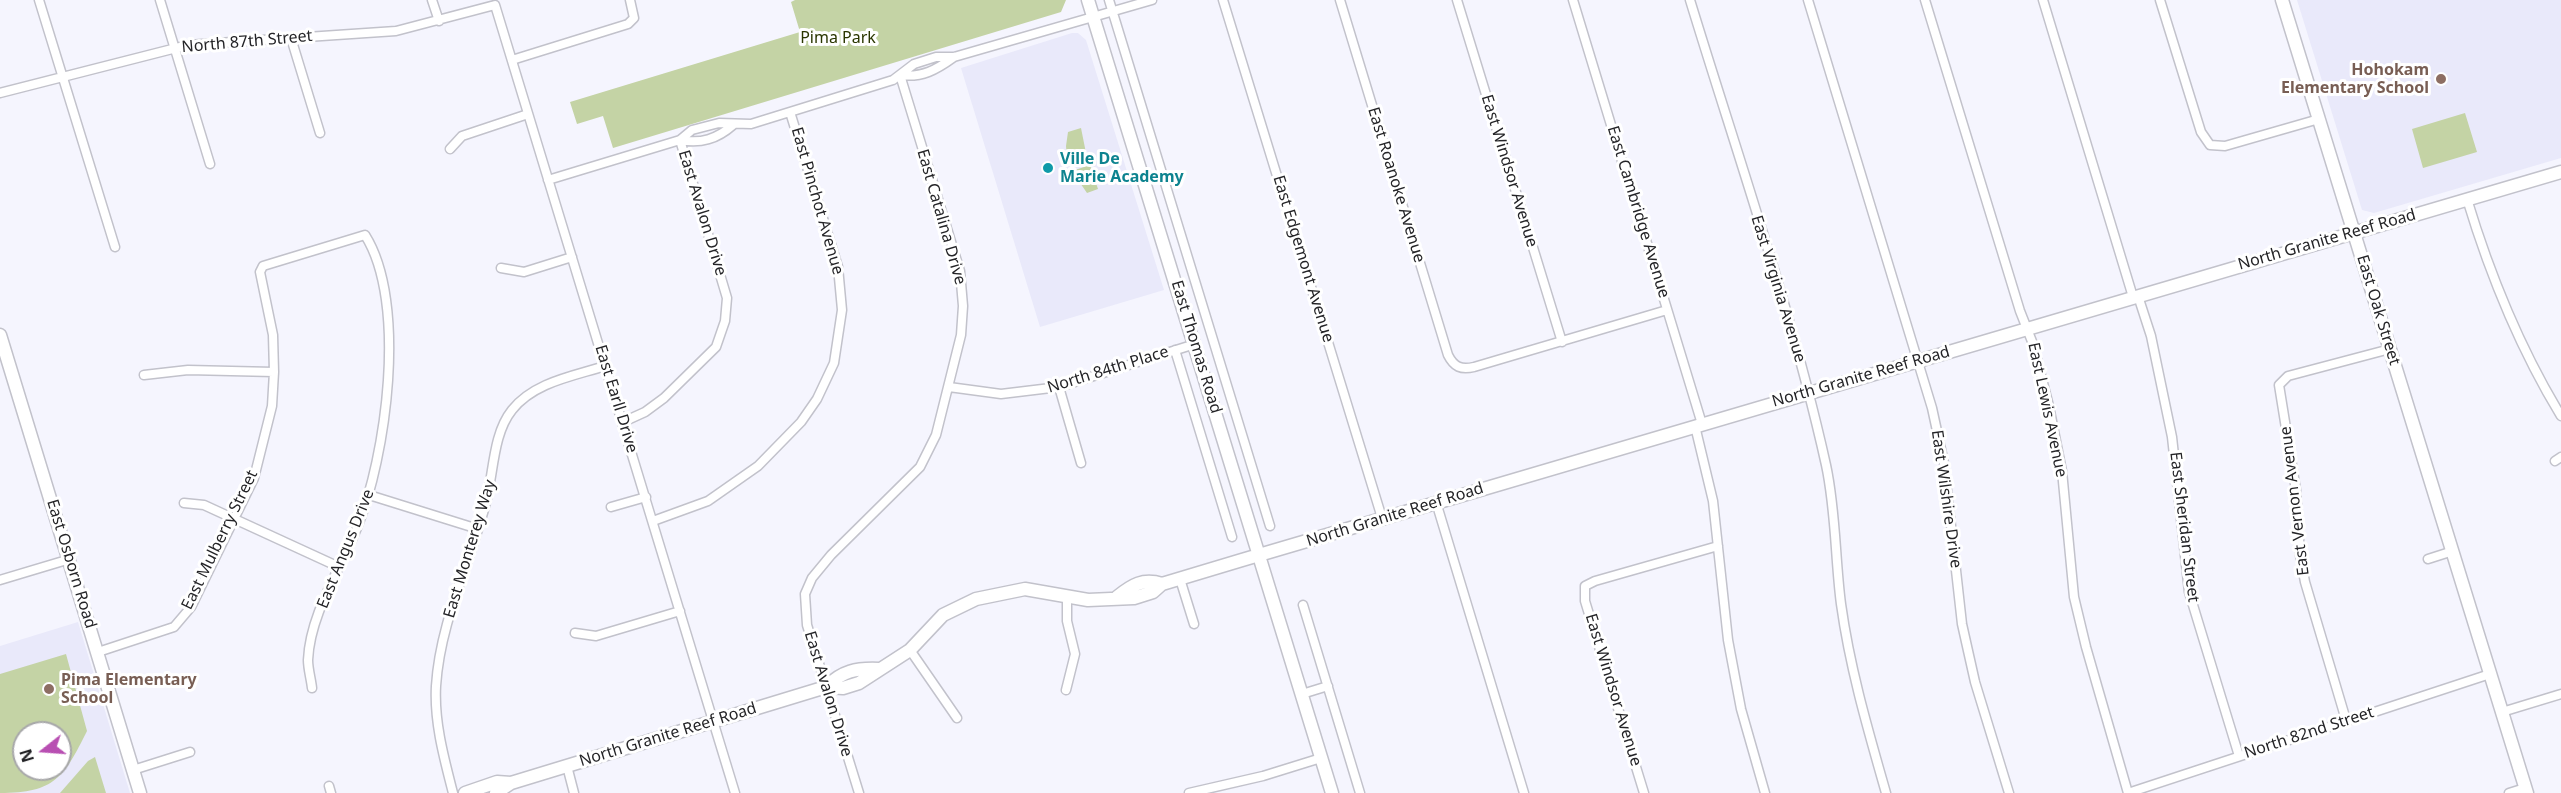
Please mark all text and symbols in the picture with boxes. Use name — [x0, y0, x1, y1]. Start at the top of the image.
street label: North 87th Street — [181, 27, 313, 57]
park label: Pima Park — [800, 28, 876, 48]
place label: Hohokam Elementary School — [2281, 60, 2429, 98]
marker: Hohokam Elementary School — [2434, 72, 2448, 86]
street label: East Windsor Avenue — [1477, 92, 1541, 250]
street label: East Roanoke Avenue — [1363, 105, 1429, 265]
street label: East Cambridge Avenue — [1603, 124, 1673, 300]
street label: East Pinchot Avenue — [787, 125, 847, 277]
street label: East Catalina Drive — [912, 147, 970, 287]
street label: East Avalon Drive — [674, 148, 730, 278]
place label: Ville De Marie Academy — [1060, 149, 1184, 187]
marker: Ville De Marie Academy — [1041, 161, 1055, 175]
street label: East Edgemont Avenue — [1268, 173, 1338, 345]
street label: North Granite Reef Road — [2236, 205, 2418, 275]
street label: East Virginia Avenue — [1746, 213, 1810, 365]
street label: East Oak Street — [2352, 253, 2404, 367]
street label: East Thomas Road — [1167, 278, 1225, 416]
street label: East Lewis Avenue — [2023, 341, 2071, 479]
street label: North 84th Place — [1045, 342, 1171, 398]
street label: North Granite Reef Road — [1770, 342, 1952, 412]
street label: East Earll Drive — [590, 343, 642, 455]
street label: East Vernon Avenue — [2276, 425, 2314, 577]
street label: East Wilshire Drive — [1927, 429, 1965, 569]
street label: East Sheridan Street — [2165, 451, 2203, 603]
street label: East Mulberry Street — [178, 467, 262, 613]
street label: East Monterey Way — [440, 478, 500, 620]
street label: North Granite Reef Road — [1304, 479, 1486, 551]
street label: East Angus Drive — [313, 487, 379, 611]
street label: East Osborn Road — [42, 497, 100, 631]
street label: East Windsor Avenue — [1581, 611, 1645, 769]
street label: East Avalon Drive — [800, 629, 856, 759]
place label: Pima Elementary School — [61, 670, 197, 708]
marker: Pima Elementary School — [42, 682, 56, 696]
street label: North Granite Reef Road — [577, 699, 759, 771]
street label: North 82nd Street — [2242, 703, 2376, 763]
north arrow — [12, 721, 72, 781]
text: N — [14, 746, 39, 765]

